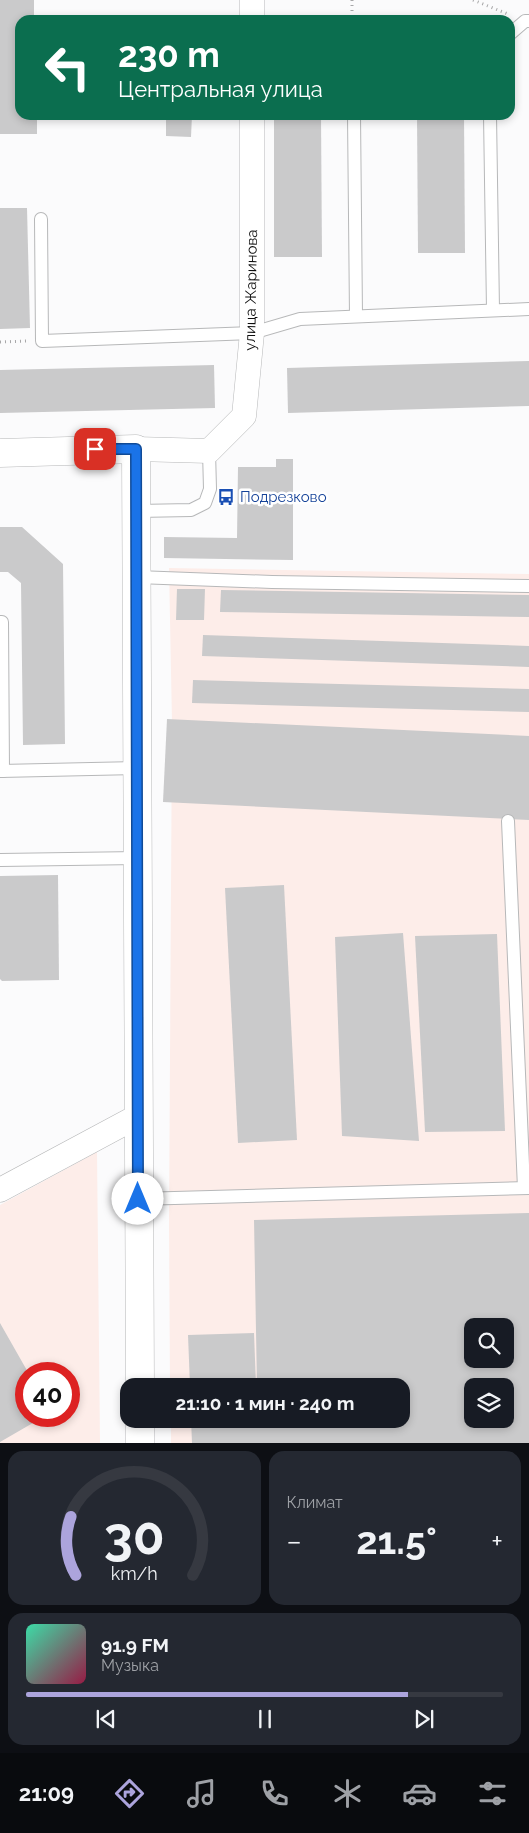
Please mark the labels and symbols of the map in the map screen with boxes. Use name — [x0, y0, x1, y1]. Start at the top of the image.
street label: улица Жаринова — [241, 229, 261, 351]
pin — [74, 428, 116, 470]
bus stop icon: Подрезково — [216, 487, 236, 507]
place label: Подрезково — [240, 488, 327, 506]
position arrow — [111, 1172, 163, 1224]
speed limit sign: 40 — [15, 1362, 80, 1427]

